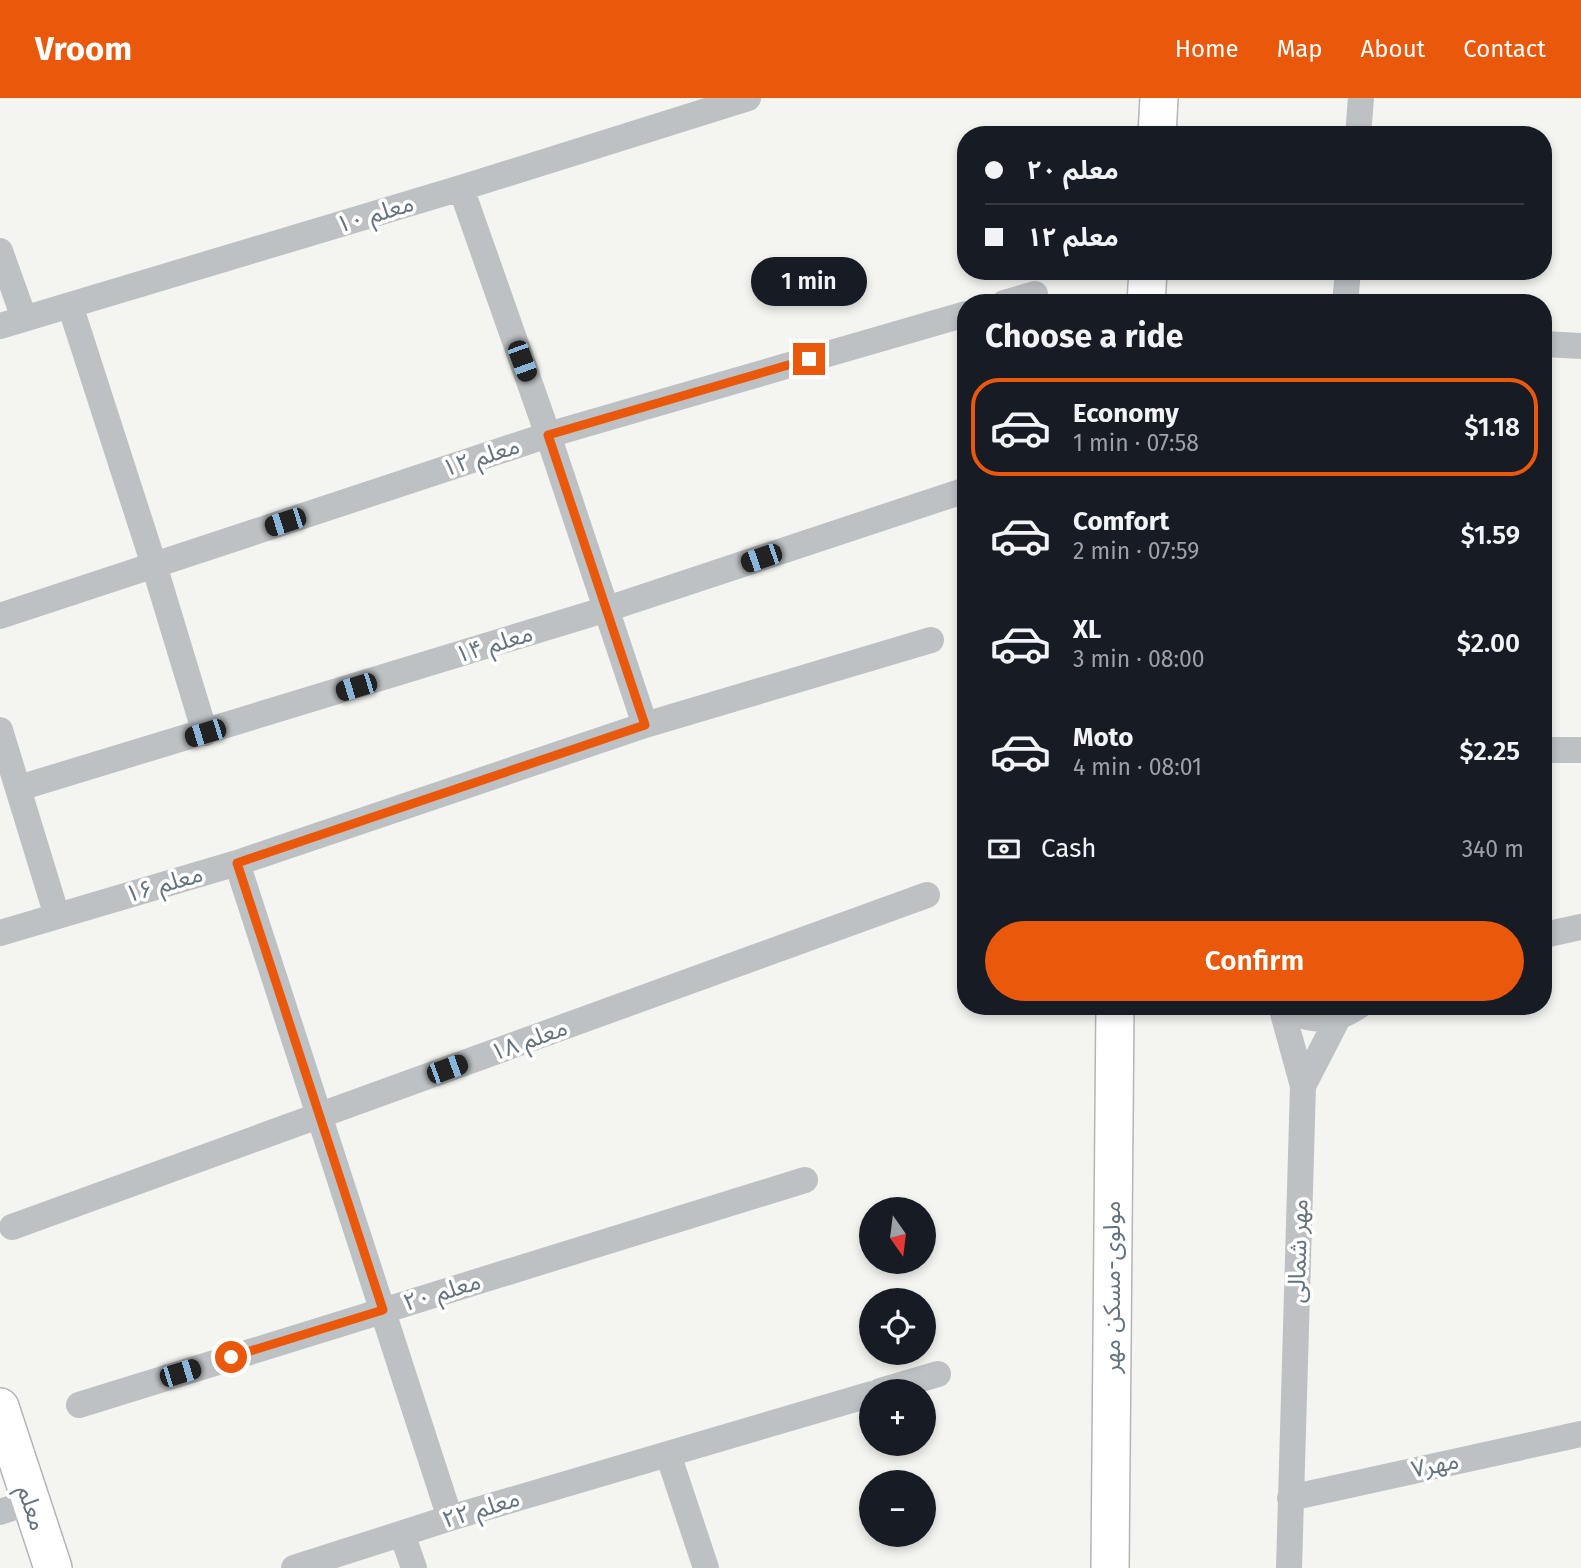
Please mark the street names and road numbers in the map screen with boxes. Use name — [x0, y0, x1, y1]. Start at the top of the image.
street label: معلم ۱۰ — [333, 189, 418, 242]
street label: معلم ۱۲ — [439, 431, 524, 485]
street label: معلم ۱۴ — [452, 619, 537, 672]
street label: معلم ۱۶ — [122, 860, 207, 911]
street label: معلم ۱۸ — [487, 1013, 572, 1070]
street label: مهر شمالی — [1282, 1198, 1314, 1304]
street label: مولوی-مسکن مهر — [1098, 1201, 1126, 1374]
street label: معلم ۲۰ — [400, 1267, 485, 1320]
street label: مهر۷ — [1409, 1446, 1461, 1484]
street label: معلم — [9, 1482, 52, 1535]
street label: معلم ۲۲ — [439, 1484, 524, 1537]

